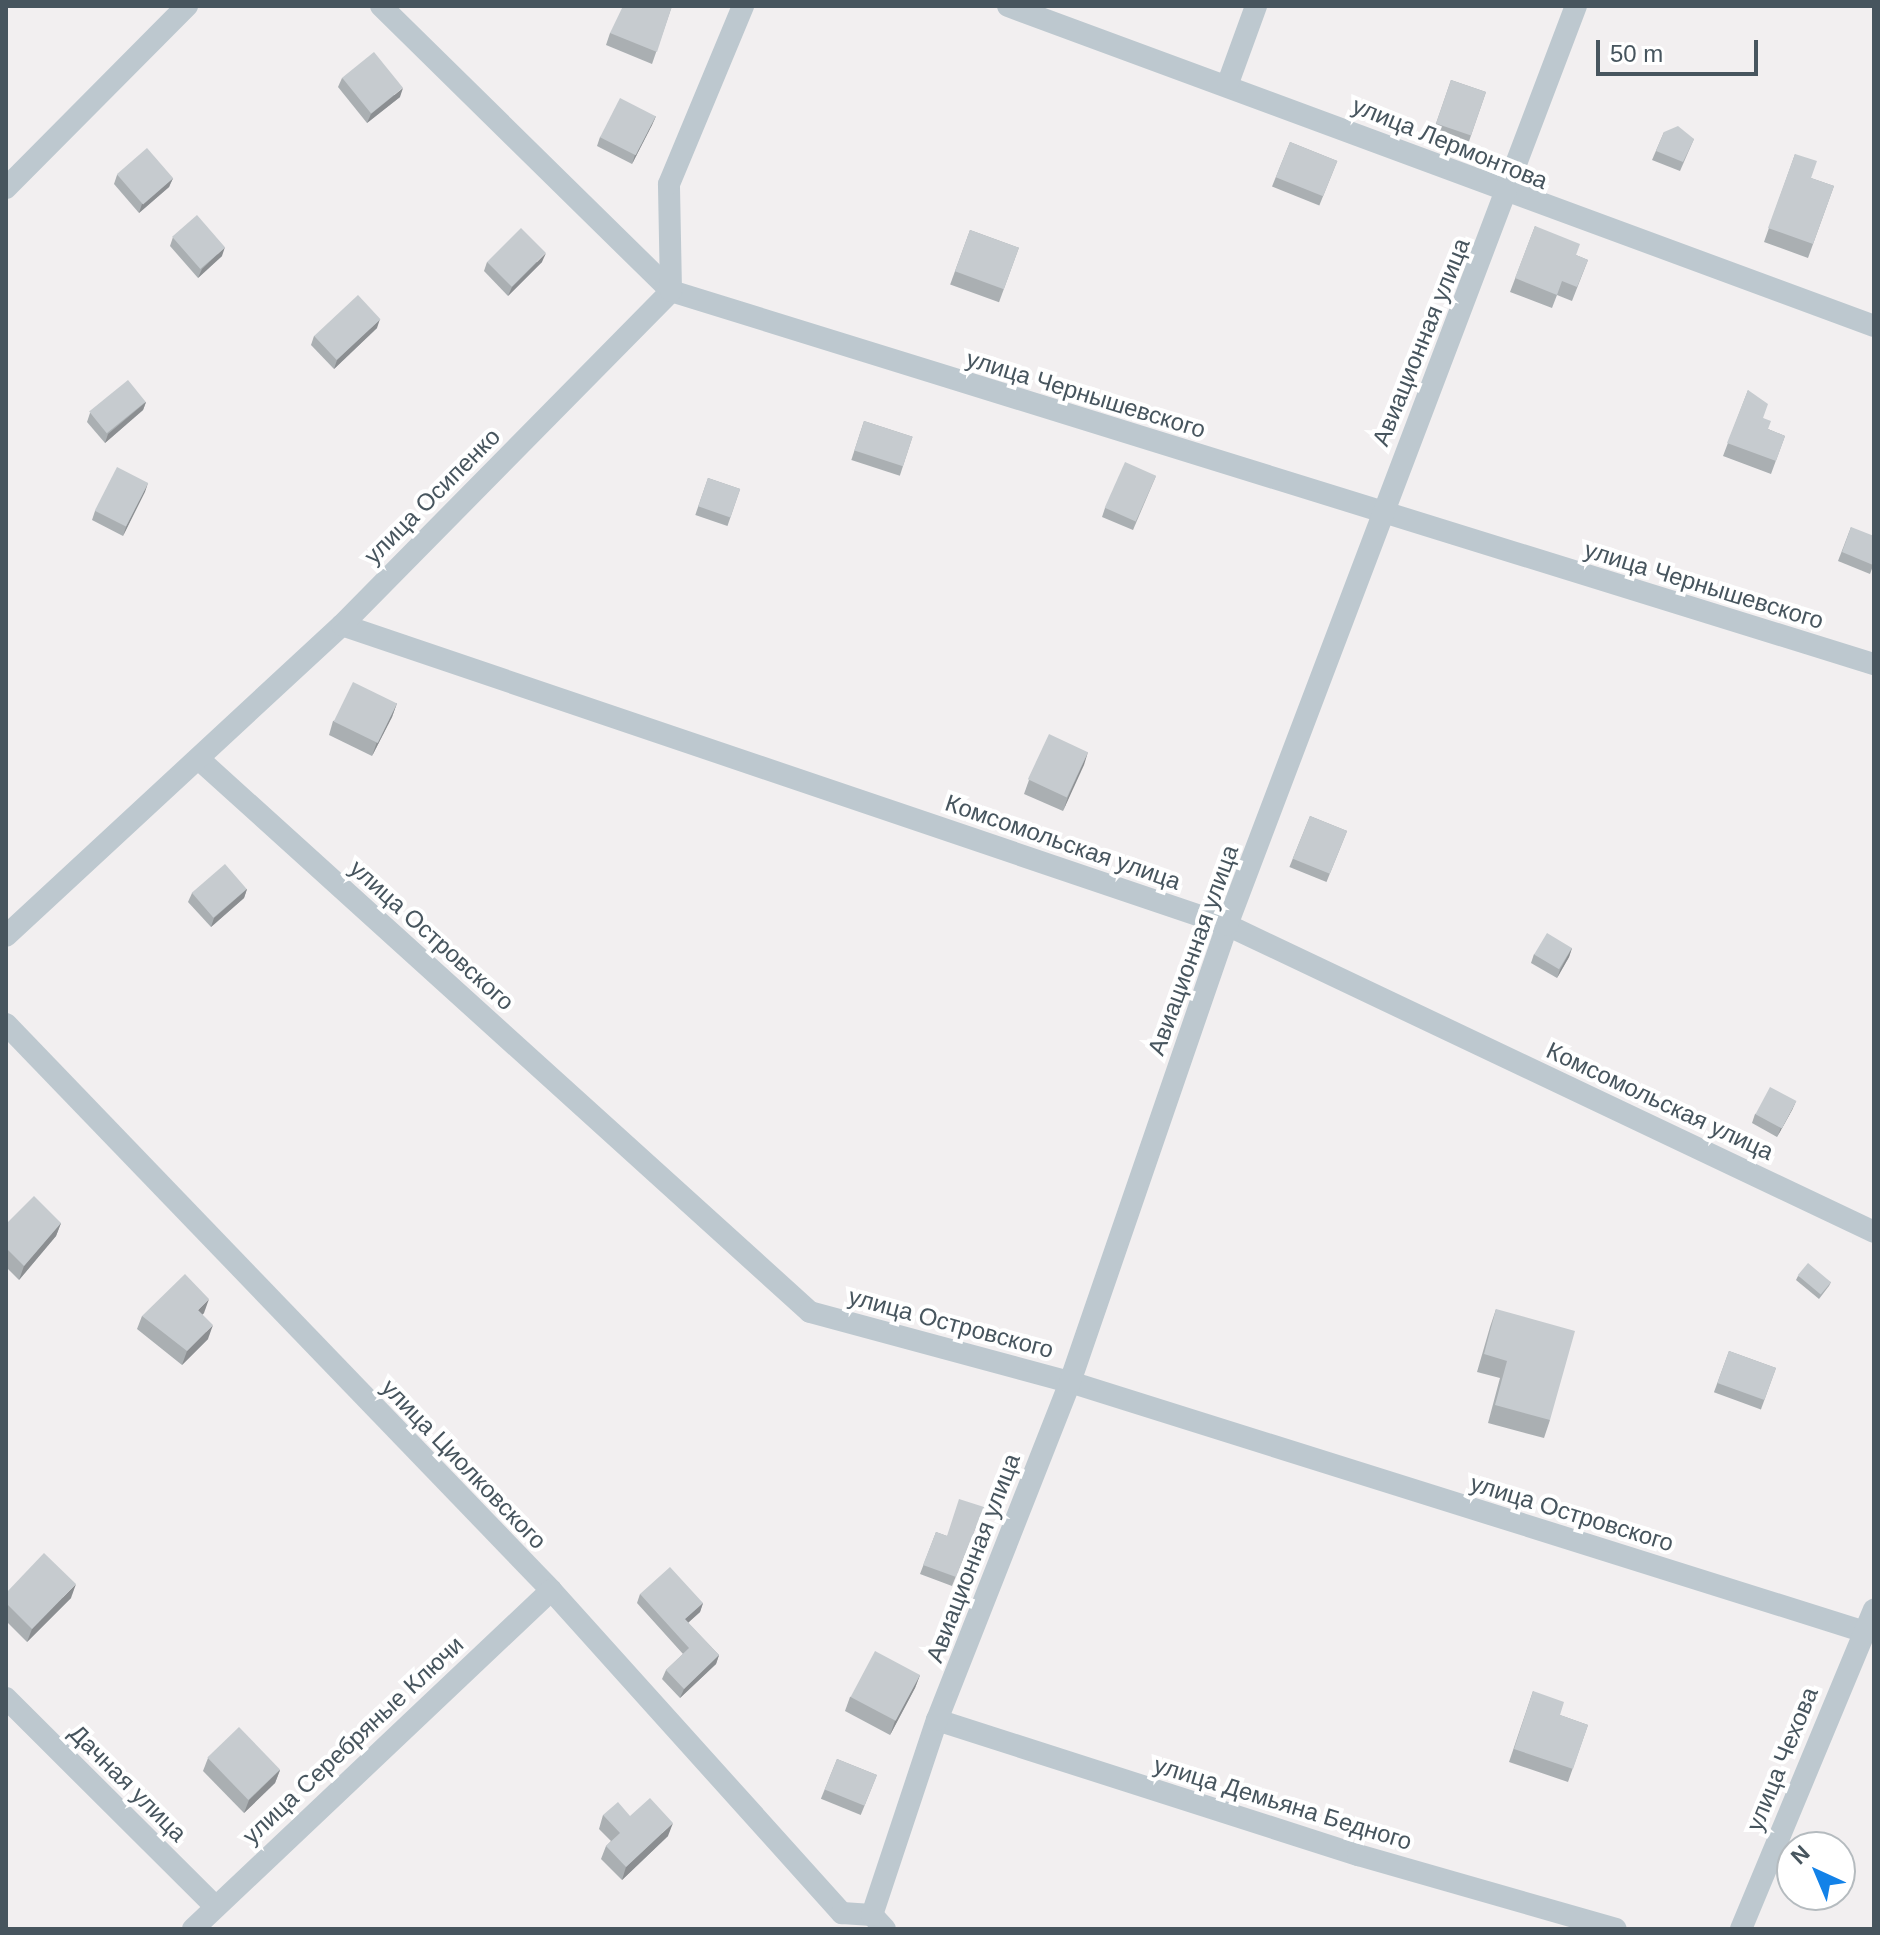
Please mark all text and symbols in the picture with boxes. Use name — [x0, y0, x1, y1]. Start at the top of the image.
scale bar — [1600, 24, 1762, 74]
text: 50 m — [1610, 40, 1663, 67]
street label: улица Лермонтова — [1348, 91, 1552, 195]
street label: Авиационная улица — [1366, 234, 1476, 450]
street label: улица Чернышевского — [963, 344, 1209, 444]
street label: улица Осипенко — [358, 422, 506, 570]
street label: улица Чернышевского — [1581, 535, 1827, 635]
street label: Комсомольская улица — [941, 788, 1185, 896]
street label: Авиационная улица — [1142, 841, 1244, 1059]
street label: улица Островского — [344, 854, 520, 1016]
street label: Комсомольская улица — [1542, 1036, 1778, 1166]
street label: улица Островского — [845, 1282, 1057, 1364]
street label: улица Циолковского — [376, 1373, 552, 1555]
street label: Авиационная улица — [920, 1449, 1026, 1667]
street label: улица Островского — [1467, 1468, 1677, 1558]
street label: улица Серебряные Ключи — [237, 1630, 469, 1850]
street label: улица Чехова — [1740, 1683, 1824, 1835]
street label: Дачная улица — [63, 1718, 193, 1848]
street label: улица Демьяна Бедного — [1151, 1750, 1415, 1856]
north arrow — [1776, 1831, 1856, 1911]
text: N — [1786, 1840, 1815, 1869]

